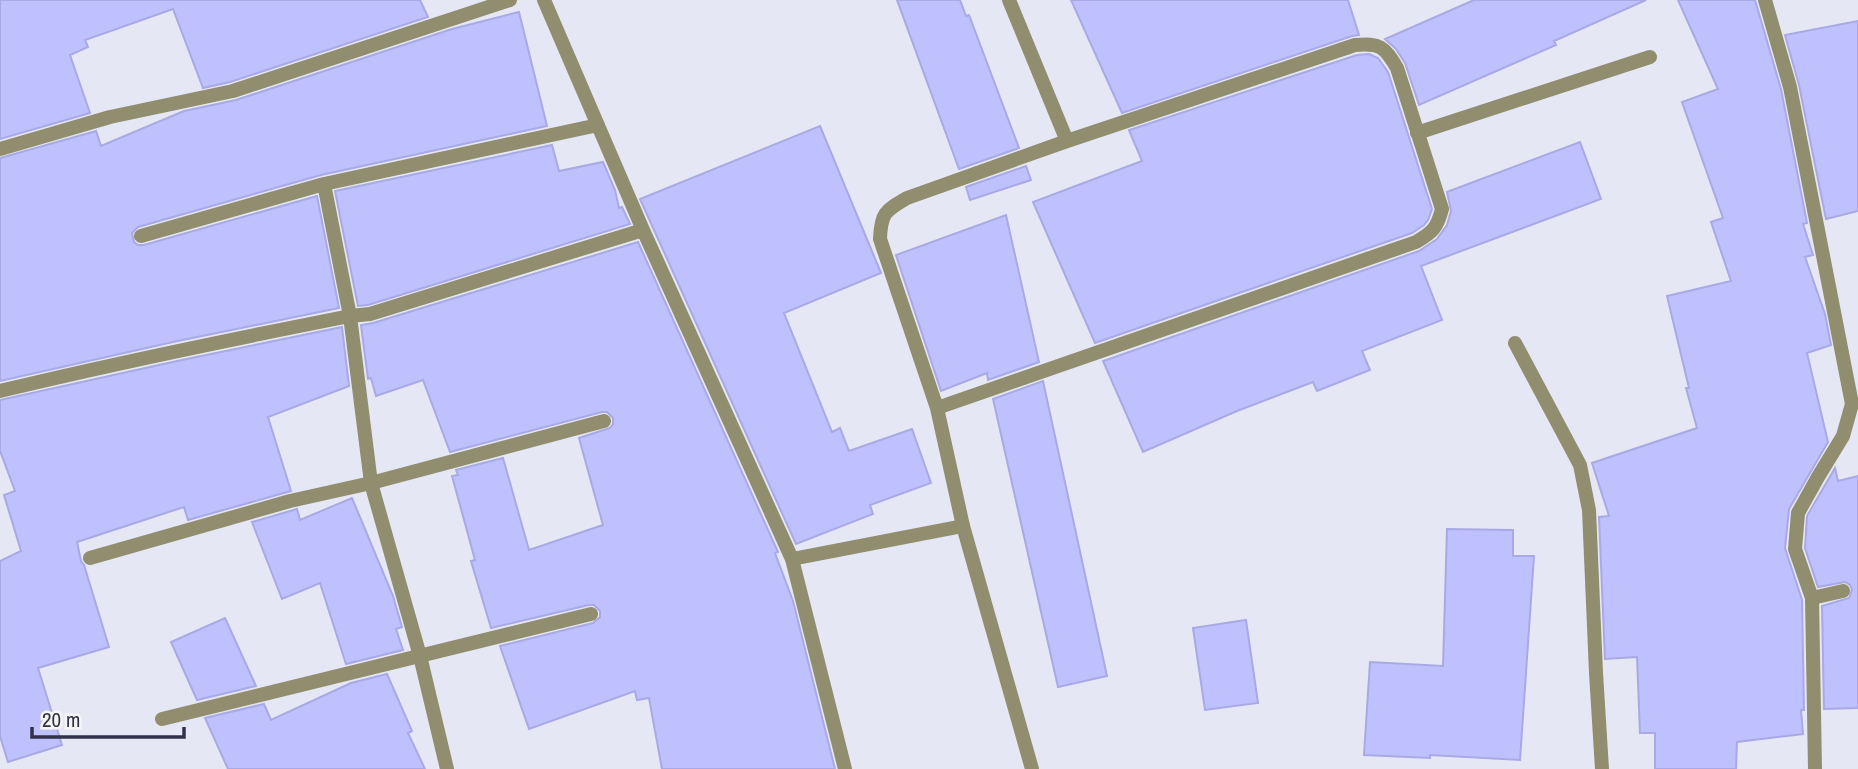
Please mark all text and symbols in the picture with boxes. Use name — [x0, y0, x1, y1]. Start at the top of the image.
scale bar — [32, 696, 184, 740]
text: 20 m — [42, 705, 80, 734]

